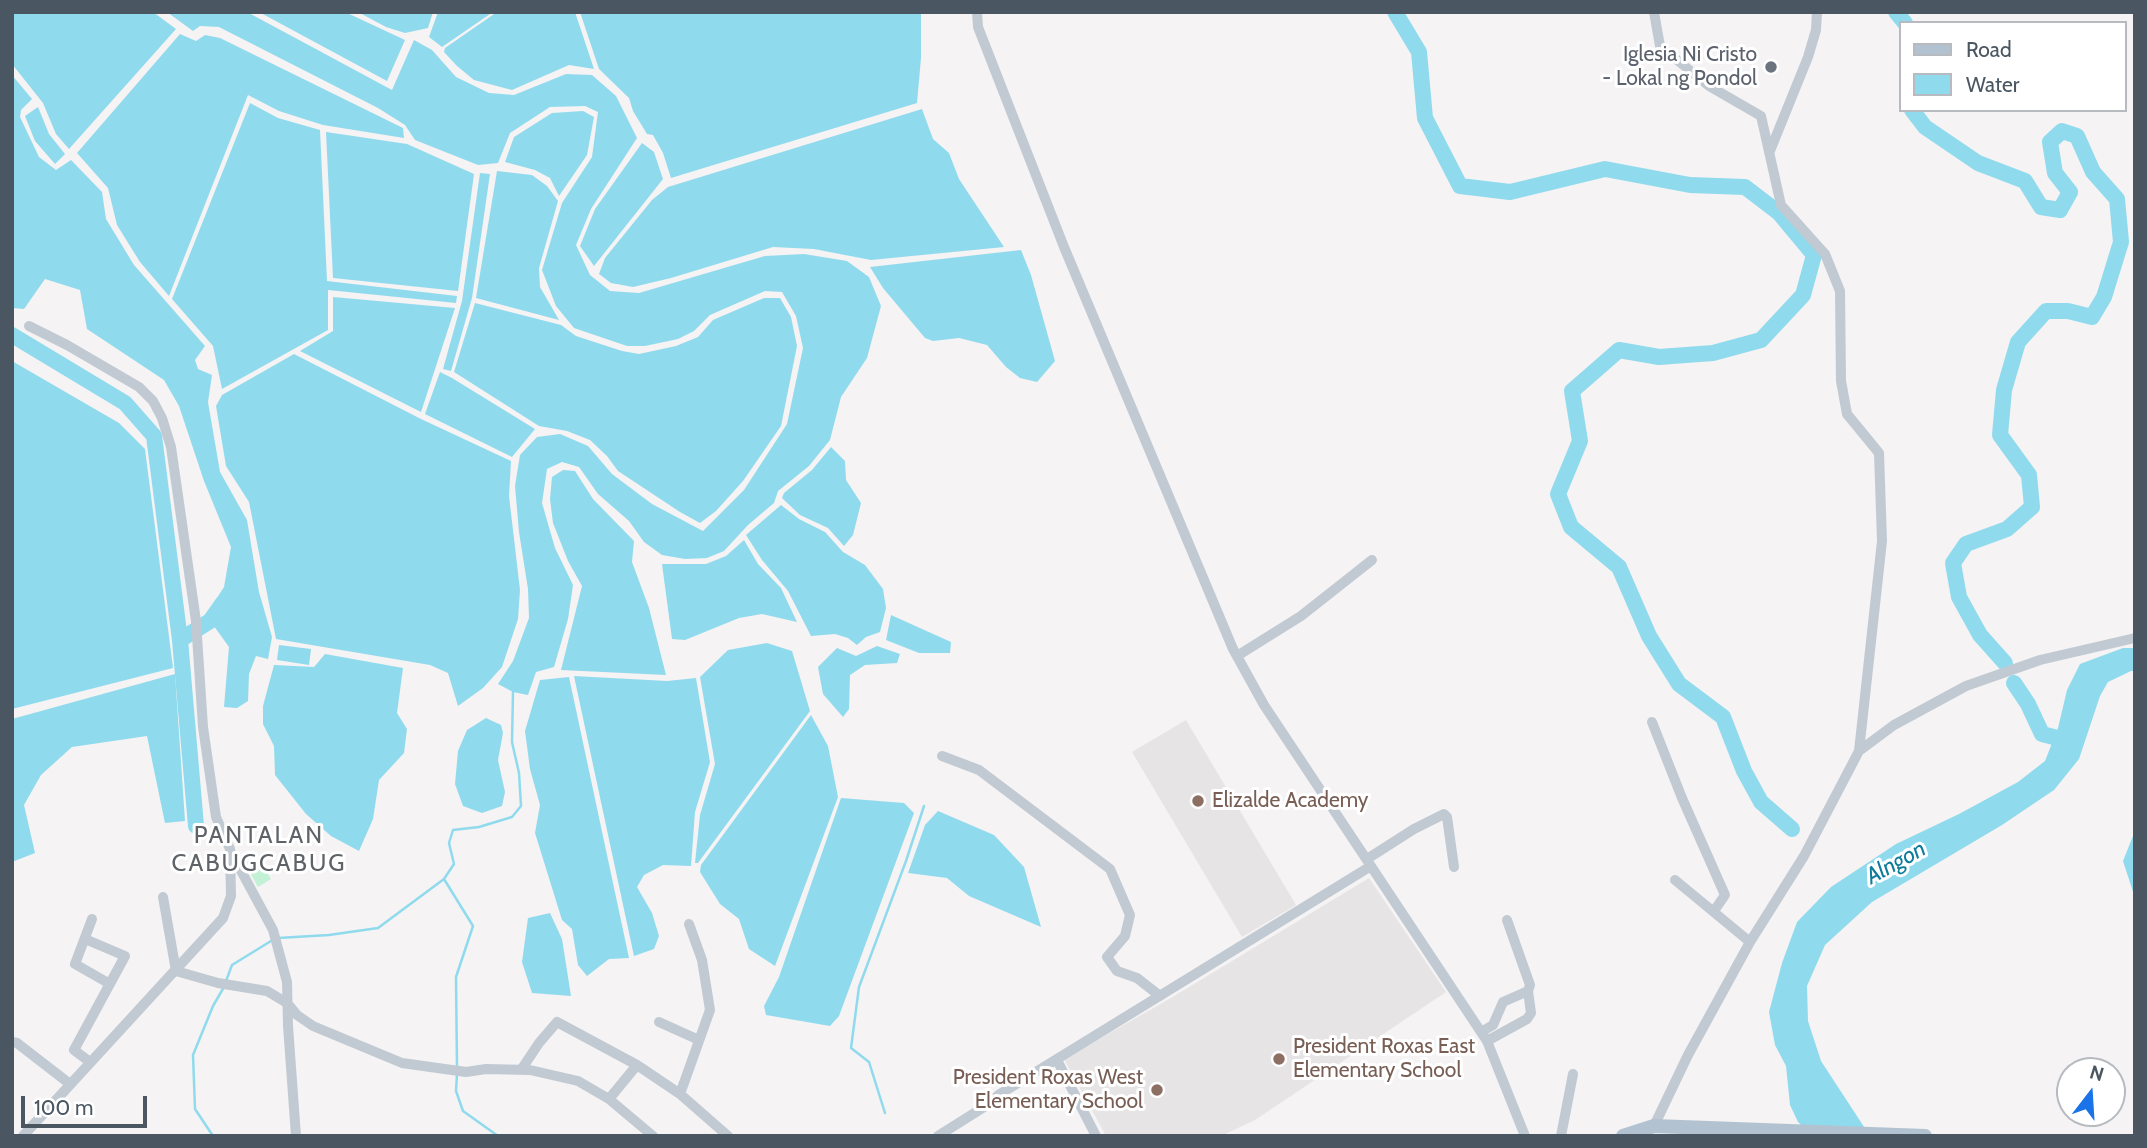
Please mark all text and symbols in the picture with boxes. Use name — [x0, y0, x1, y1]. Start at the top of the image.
legend — [1898, 21, 2126, 112]
text: Road — [1966, 37, 2012, 62]
place label: Iglesia Ni Cristo - Lokal ng Pondol — [1602, 42, 1757, 92]
marker: Iglesia Ni Cristo - Lokal ng Pondol — [1763, 59, 1779, 75]
text: Water — [1966, 72, 2019, 97]
place label: Elizalde Academy — [1212, 788, 1368, 814]
marker: Elizalde Academy — [1190, 793, 1206, 809]
district label: PANTALAN CABUGCABUG — [173, 822, 345, 878]
water label: Alngon — [1861, 835, 1931, 891]
place label: President Roxas East Elementary School — [1293, 1034, 1475, 1084]
marker: President Roxas East Elementary School — [1271, 1051, 1287, 1067]
north arrow — [2056, 1057, 2126, 1127]
text: N — [2087, 1060, 2106, 1086]
place label: President Roxas West Elementary School — [953, 1065, 1143, 1115]
scale bar — [24, 1082, 150, 1126]
marker: President Roxas West Elementary School — [1149, 1082, 1165, 1098]
text: 100 m — [34, 1095, 93, 1120]

